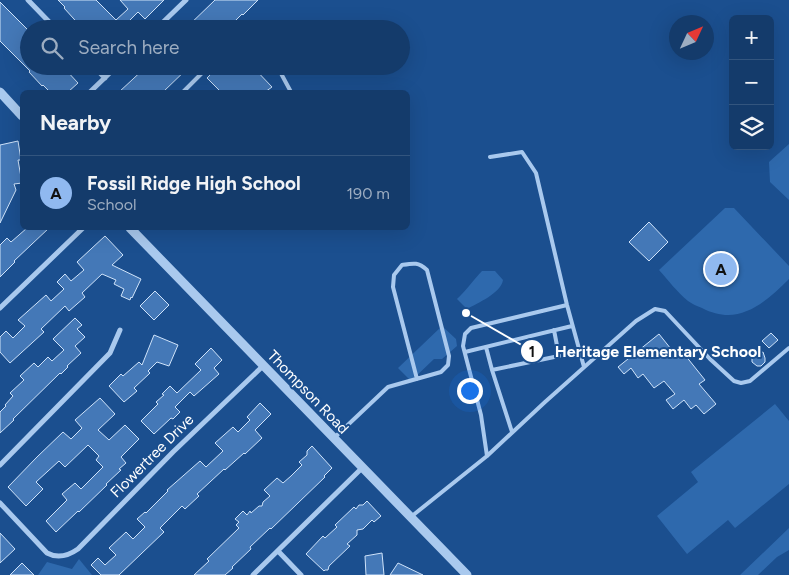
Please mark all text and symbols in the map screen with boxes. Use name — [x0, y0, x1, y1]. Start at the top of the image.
north arrow — [669, 15, 714, 60]
map controls — [729, 15, 774, 150]
button: + — [729, 15, 774, 60]
search box — [20, 20, 410, 75]
icon: search — [38, 34, 66, 62]
text: Search here — [78, 36, 180, 59]
button: − — [729, 60, 774, 105]
button: layers — [729, 105, 774, 150]
text: Nearby — [40, 110, 111, 135]
text: Fossil Ridge High School — [87, 172, 301, 195]
text: A — [50, 184, 62, 203]
text: 190 m — [347, 184, 390, 203]
text: School — [87, 195, 137, 214]
pin: A — [705, 250, 737, 288]
callout: Heritage Elementary School — [520, 336, 771, 367]
text: Heritage Elementary School — [555, 342, 761, 361]
text: 1 — [529, 343, 535, 361]
street label: Thompson Road — [264, 346, 352, 438]
your location — [457, 378, 483, 404]
street label: Flowertree Drive — [107, 411, 197, 501]

